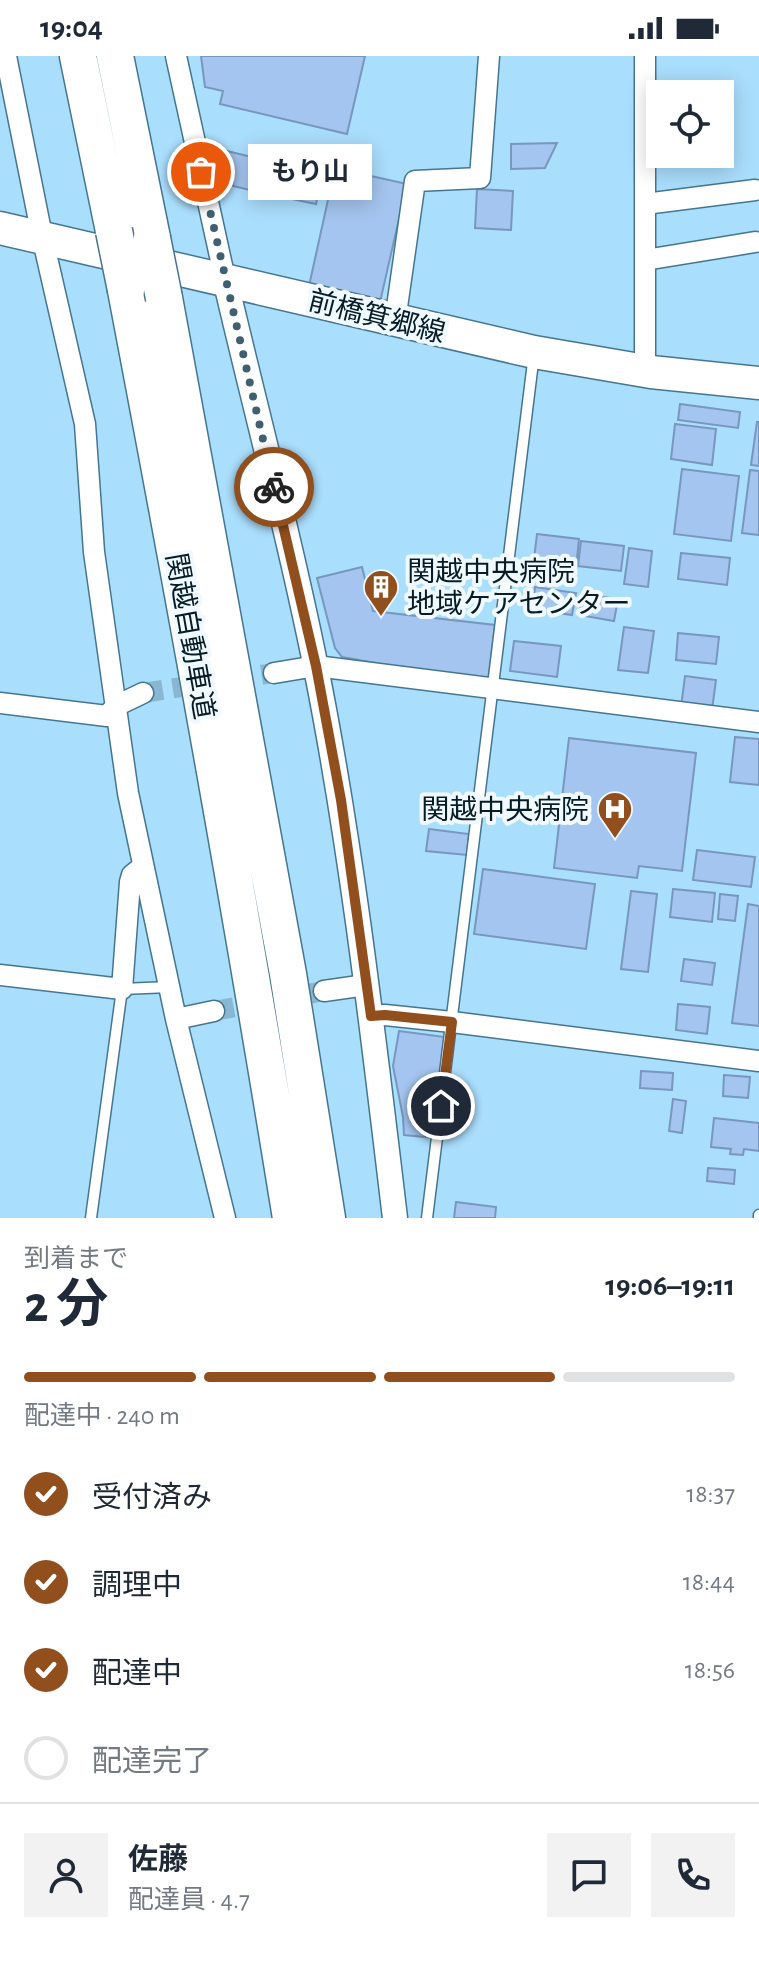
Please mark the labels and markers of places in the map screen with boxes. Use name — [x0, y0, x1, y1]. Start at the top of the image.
pin — [167, 138, 235, 206]
callout: もり山 — [249, 144, 373, 200]
place label: 関越中央病院 地域ケアセンター — [407, 557, 630, 619]
building icon: 関越中央病院 地域ケアセンター — [362, 568, 400, 618]
hospital icon: 関越中央病院 — [596, 790, 634, 840]
place label: 関越中央病院 — [421, 795, 589, 825]
pin — [407, 1072, 475, 1140]

